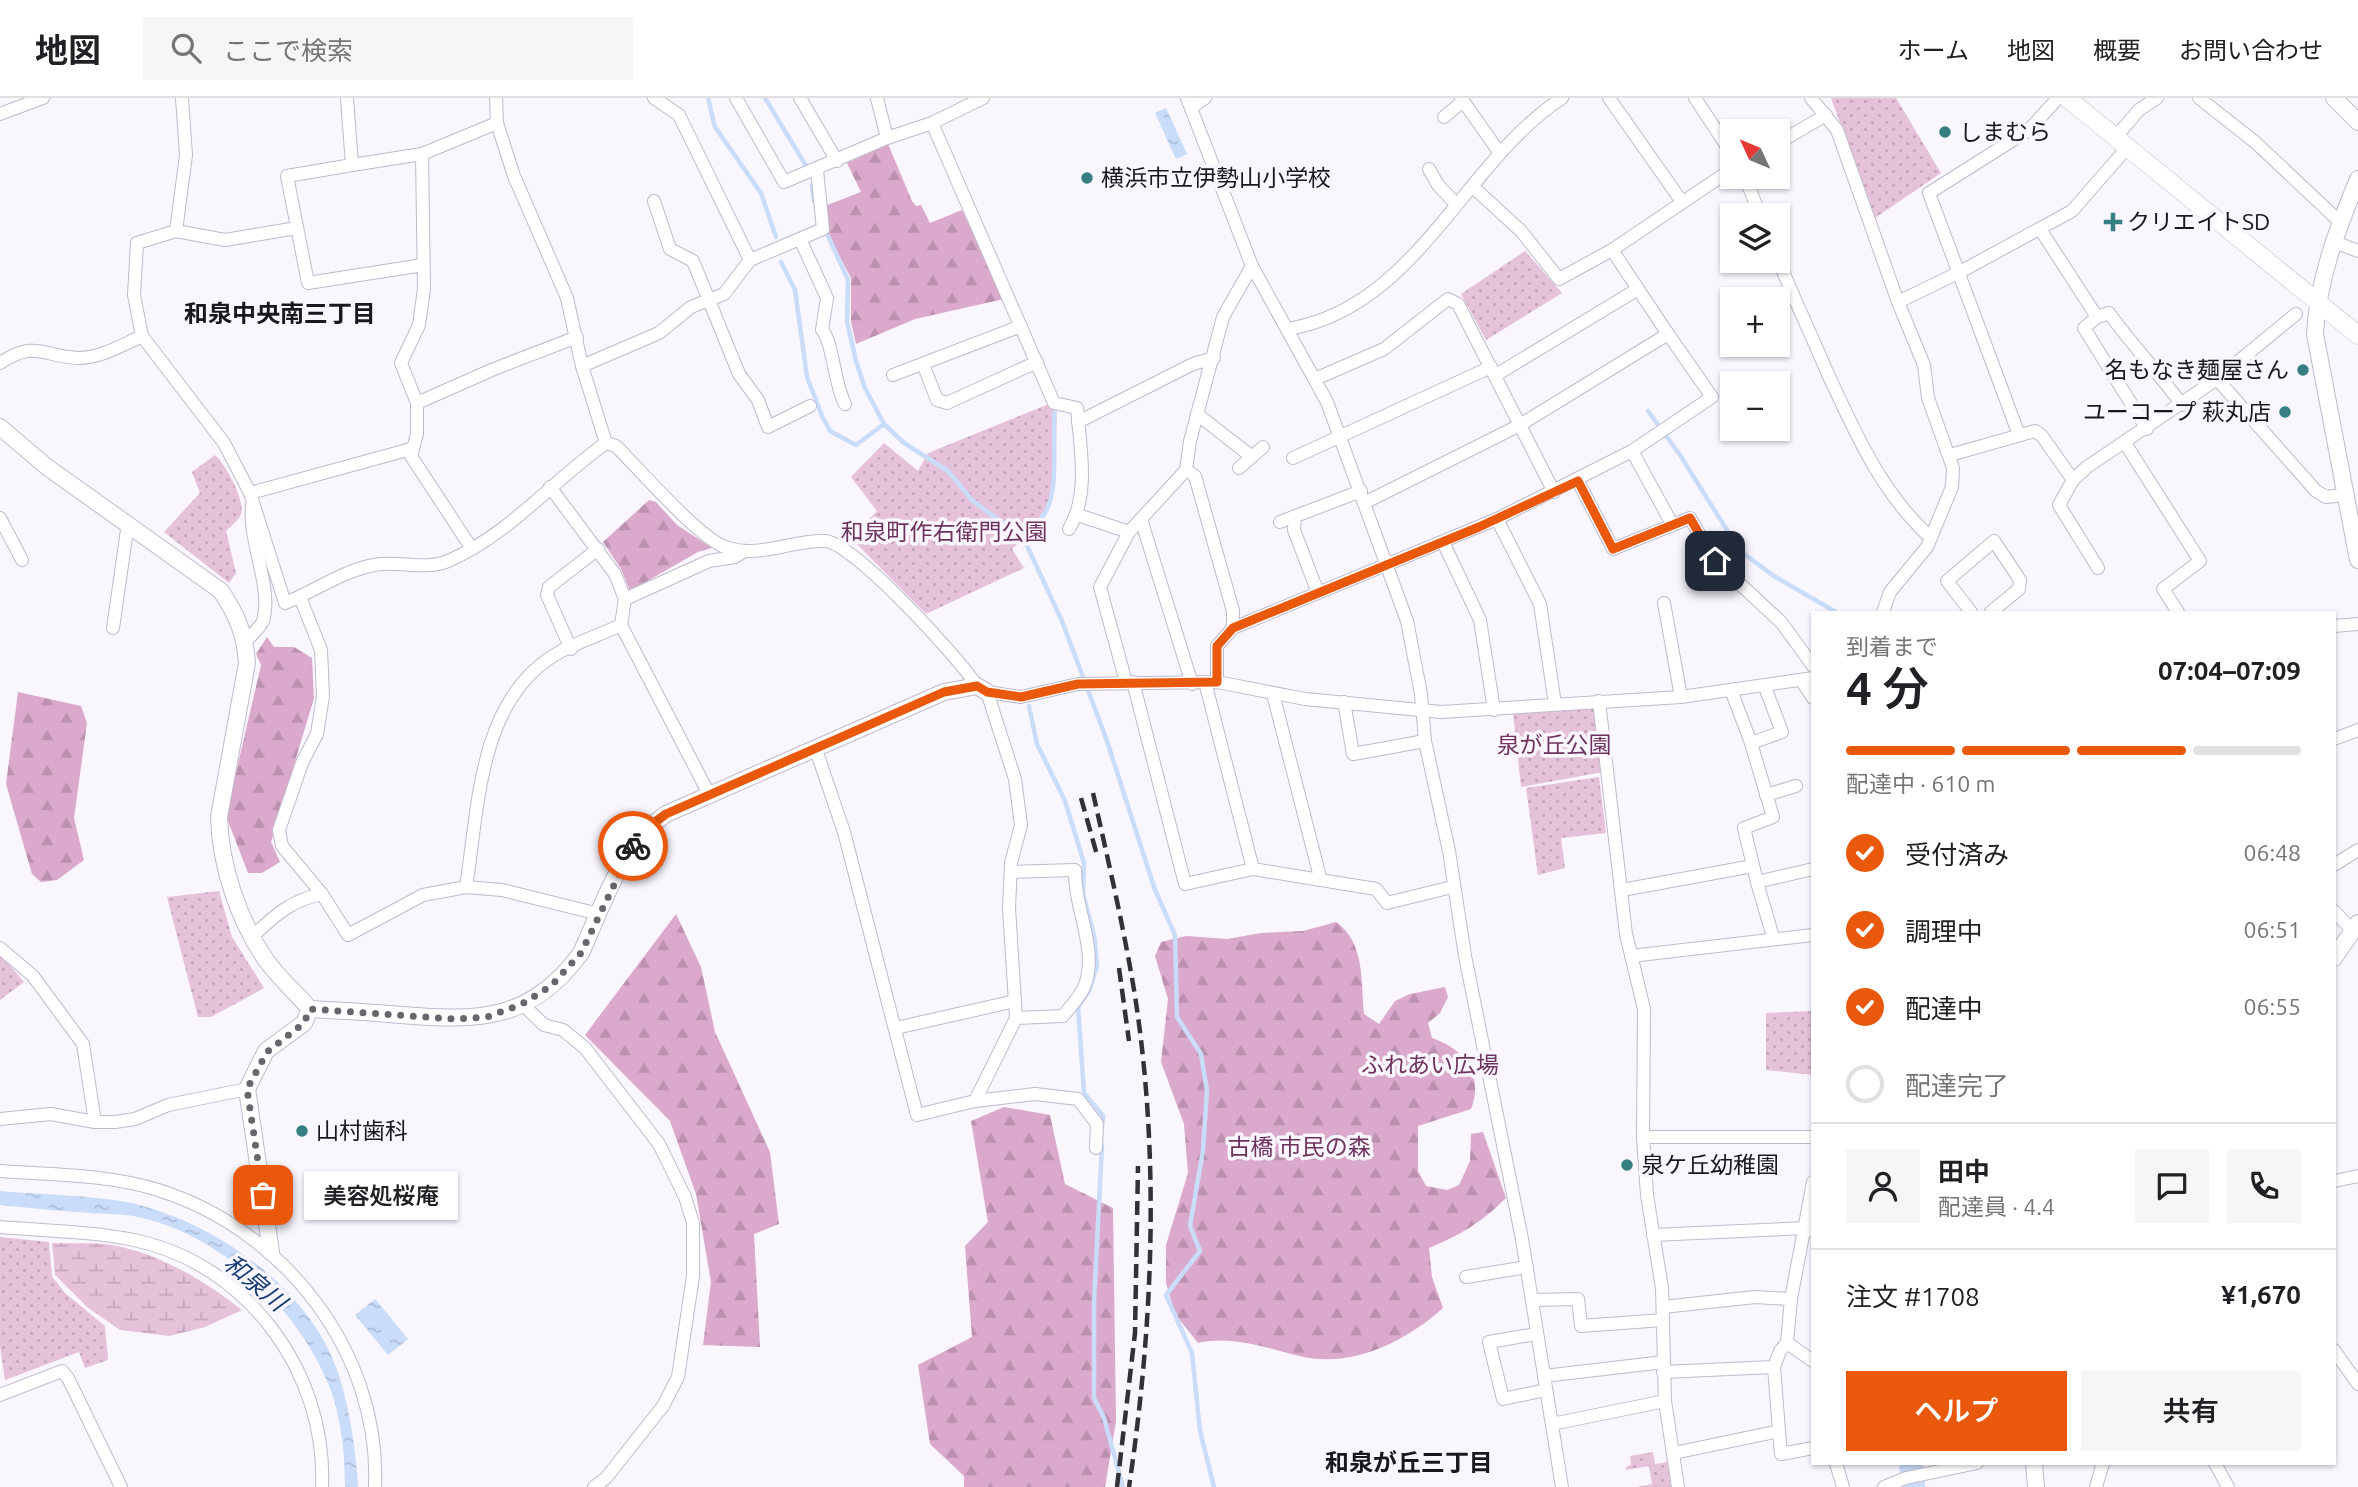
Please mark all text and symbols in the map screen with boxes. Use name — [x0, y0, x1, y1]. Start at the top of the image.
search box — [143, 17, 633, 80]
icon: search — [167, 29, 205, 67]
text: 地図 — [35, 31, 101, 68]
text: ここで検索 — [223, 36, 353, 65]
text: ホーム — [1898, 37, 1969, 64]
text: 地図 — [2007, 37, 2055, 64]
text: 概要 — [2093, 37, 2141, 64]
text: お問い合わせ — [2179, 37, 2323, 64]
north arrow — [1720, 119, 1790, 189]
map controls — [1720, 119, 1790, 441]
place label: しまむら — [1959, 119, 2051, 144]
marker: しまむら — [1937, 124, 1953, 140]
place label: 横浜市立伊勢山小学校 — [1101, 165, 1331, 190]
marker: 横浜市立伊勢山小学校 — [1079, 170, 1095, 186]
button: layers — [1720, 203, 1790, 273]
place label: クリエイトSD — [2127, 209, 2270, 234]
marker: クリエイトSD — [2105, 214, 2121, 230]
button: + — [1720, 287, 1790, 357]
district label: 和泉中央南三丁目 — [184, 300, 376, 327]
place label: 名もなき麺屋さん — [2105, 357, 2289, 382]
marker: 名もなき麺屋さん — [2295, 362, 2311, 378]
button: − — [1720, 371, 1790, 441]
place label: ユーコープ 萩丸店 — [2083, 399, 2271, 424]
marker: ユーコープ 萩丸店 — [2277, 404, 2293, 420]
park label: 和泉町作右衛門公園 — [841, 519, 1048, 544]
pin — [1685, 531, 1745, 591]
icon: home — [1696, 542, 1734, 580]
text: 到着まで — [1846, 634, 1938, 659]
text: 07:04–07:09 — [2158, 656, 2301, 685]
text: 4 分 — [1846, 662, 1929, 714]
park label: 泉が丘公園 — [1497, 732, 1612, 757]
text: 配達中 · 610 m — [1846, 771, 1995, 796]
courier — [598, 811, 668, 881]
icon: bike — [614, 827, 652, 865]
icon: check — [1846, 834, 1884, 872]
text: 受付済み — [1905, 840, 2009, 869]
text: 06:48 — [2243, 840, 2301, 865]
icon: check — [1846, 911, 1884, 949]
text: 調理中 — [1905, 917, 1983, 946]
text: 06:51 — [2243, 917, 2301, 942]
icon: check — [1846, 988, 1884, 1026]
text: 配達中 — [1905, 994, 1983, 1023]
text: 06:55 — [2243, 994, 2301, 1019]
park label: ふれあい広場 — [1361, 1052, 1499, 1077]
text: 配達完了 — [1905, 1071, 2009, 1100]
place label: 山村歯科 — [316, 1118, 408, 1143]
marker: 山村歯科 — [294, 1123, 310, 1139]
park label: 古橋 市民の森 — [1227, 1134, 1371, 1159]
button: person — [1846, 1149, 1920, 1223]
button: chat — [2135, 1149, 2209, 1223]
button: phone — [2227, 1149, 2301, 1223]
place label: 泉ケ丘幼稚園 — [1641, 1152, 1779, 1177]
marker: 泉ケ丘幼稚園 — [1619, 1157, 1635, 1173]
text: 田中 — [1938, 1157, 1990, 1186]
pin — [233, 1165, 293, 1225]
callout: 美容処桜庵 — [305, 1170, 459, 1220]
icon: bag — [244, 1176, 282, 1214]
text: 美容処桜庵 — [324, 1183, 439, 1208]
text: 配達員 · 4.4 — [1938, 1194, 2055, 1219]
water label: 和泉川 — [219, 1249, 294, 1318]
text: ¥1,670 — [2221, 1280, 2301, 1309]
text: 注文 #1708 — [1846, 1282, 1980, 1311]
button: ヘルプ — [1846, 1371, 2067, 1451]
button: 共有 — [2081, 1371, 2301, 1451]
district label: 和泉が丘三丁目 — [1325, 1449, 1493, 1476]

